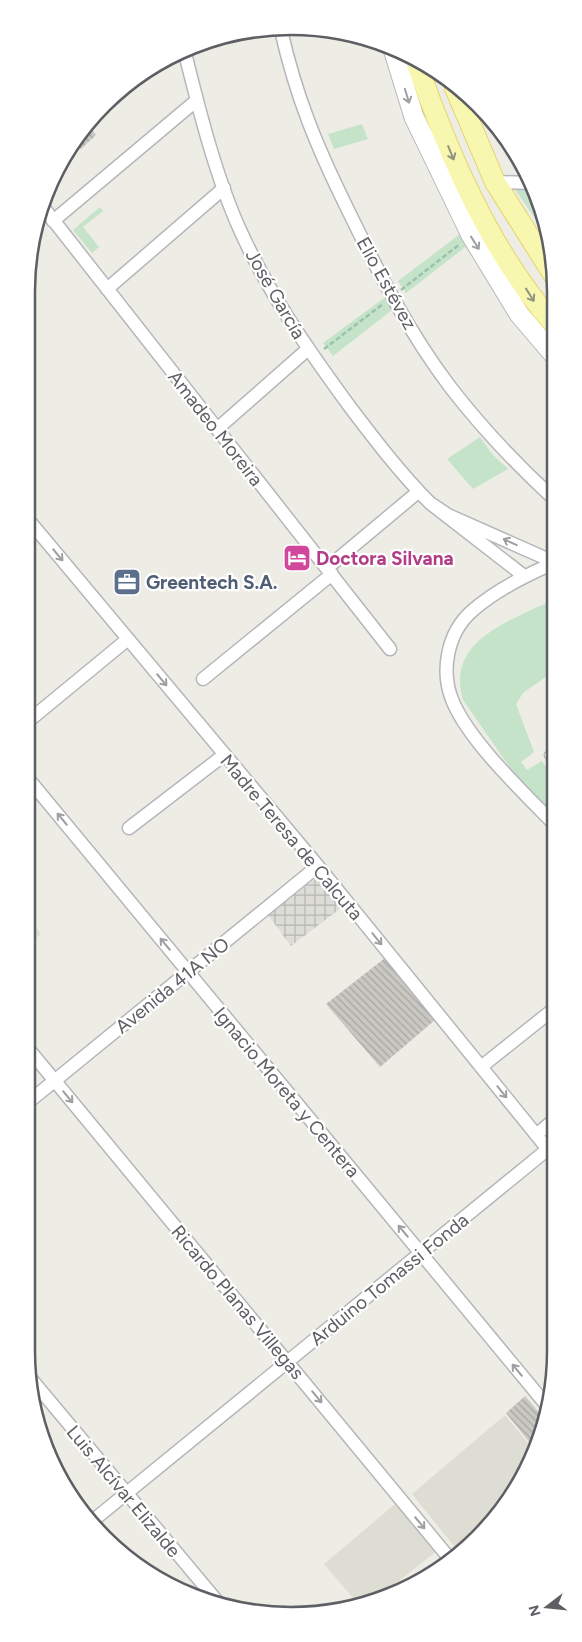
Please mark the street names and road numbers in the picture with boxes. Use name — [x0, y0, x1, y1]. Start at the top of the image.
street label: Elio Estévez — [352, 233, 421, 334]
street label: José García — [241, 245, 310, 343]
street label: Amadeo Moreira — [163, 366, 268, 491]
street label: Madre Teresa de Calcuta — [215, 750, 368, 925]
street label: Avenida 41A NO — [111, 932, 234, 1038]
street label: Ignacio Moreta y Centera — [209, 1002, 365, 1182]
street label: Arduino Tomassi Fonda — [305, 1208, 473, 1350]
street label: Ricardo Planas Villegas — [166, 1221, 309, 1384]
street label: Luis Alcívar Elizalde — [62, 1421, 186, 1562]

